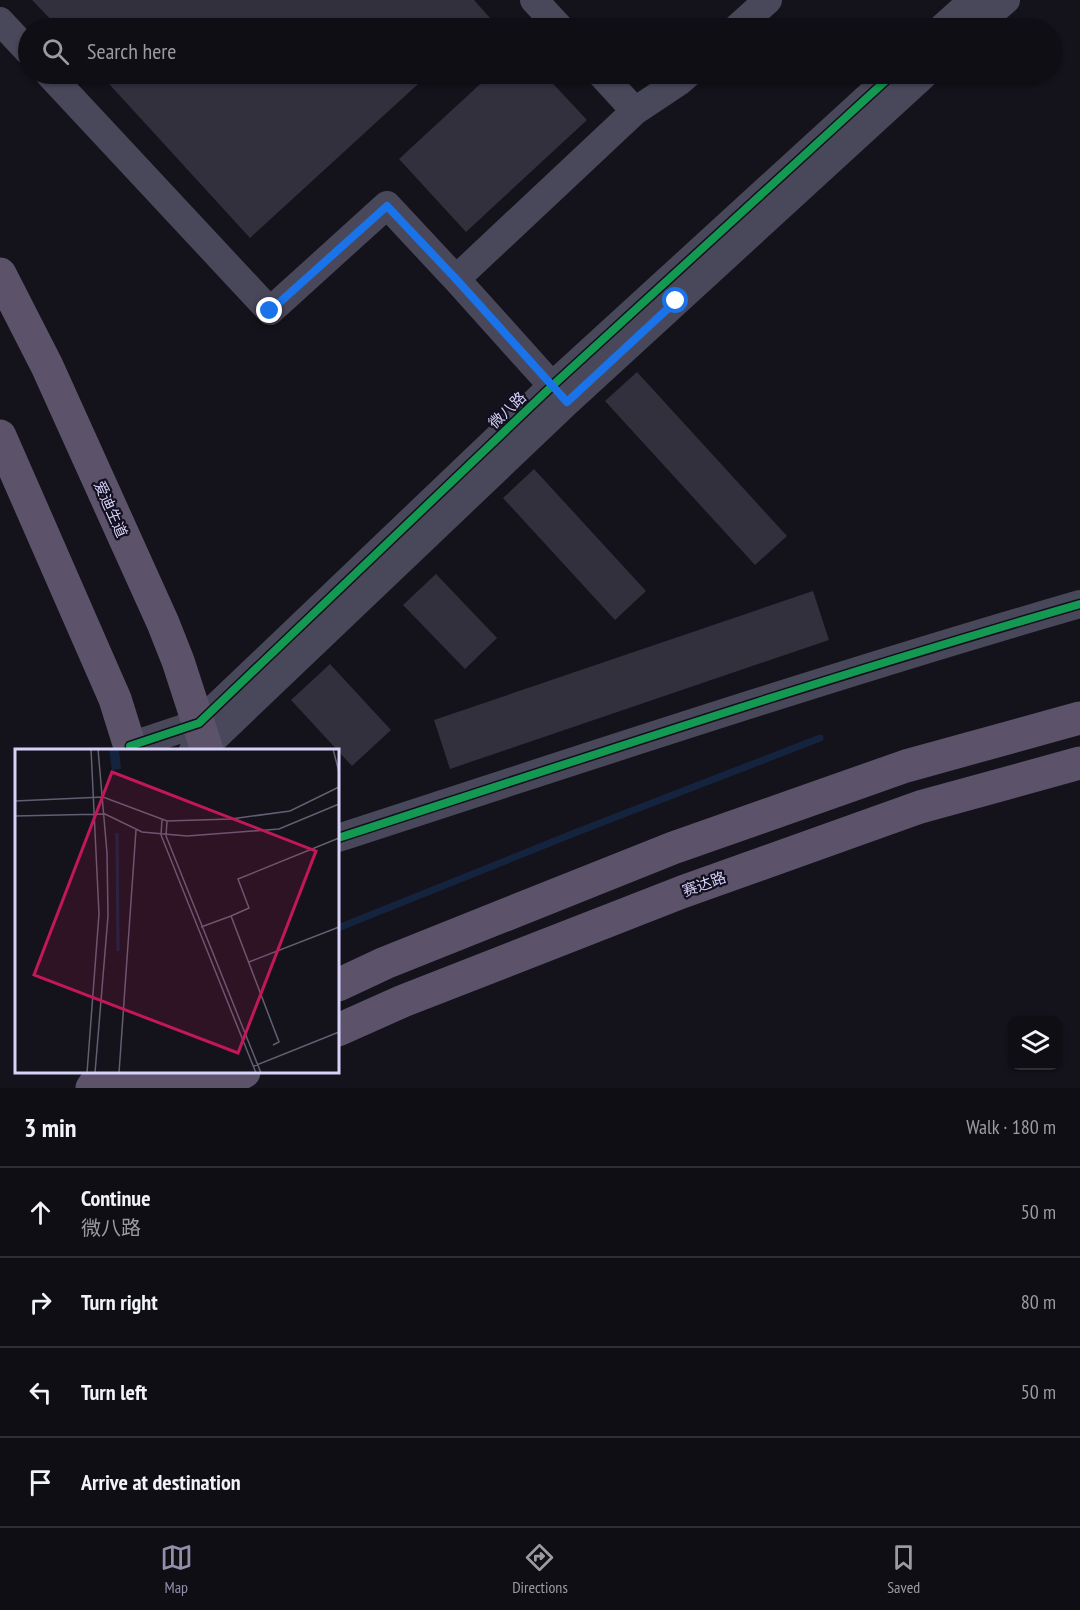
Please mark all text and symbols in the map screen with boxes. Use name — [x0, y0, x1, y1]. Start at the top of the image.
search box — [18, 18, 1062, 84]
icon: search — [39, 35, 72, 68]
text: Search here — [87, 37, 176, 65]
route start — [662, 287, 688, 313]
route end — [256, 297, 282, 323]
street label: 微八路 — [484, 388, 530, 432]
street label: 爱迪生道 — [90, 478, 132, 540]
inset map — [15, 749, 339, 1073]
street label: 赛达路 — [680, 867, 728, 901]
map controls — [1008, 1016, 1062, 1070]
button: layers — [1008, 1016, 1062, 1070]
text: 3 min — [24, 1111, 77, 1144]
text: Walk · 180 m — [966, 1114, 1056, 1140]
text: Continue — [81, 1184, 151, 1212]
icon: ahead — [24, 1196, 57, 1229]
text: 50 m — [1021, 1199, 1056, 1225]
text: 微八路 — [81, 1215, 141, 1241]
icon: right — [24, 1286, 57, 1319]
text: Turn right — [81, 1288, 158, 1316]
text: 80 m — [1021, 1289, 1056, 1315]
icon: left — [24, 1376, 57, 1409]
text: Turn left — [81, 1378, 147, 1406]
text: 50 m — [1021, 1379, 1056, 1405]
icon: arrive — [24, 1466, 57, 1499]
text: Arrive at destination — [81, 1468, 241, 1496]
tab: Map — [160, 1541, 193, 1597]
tab: Directions — [512, 1541, 568, 1597]
tab: Saved — [887, 1541, 920, 1597]

